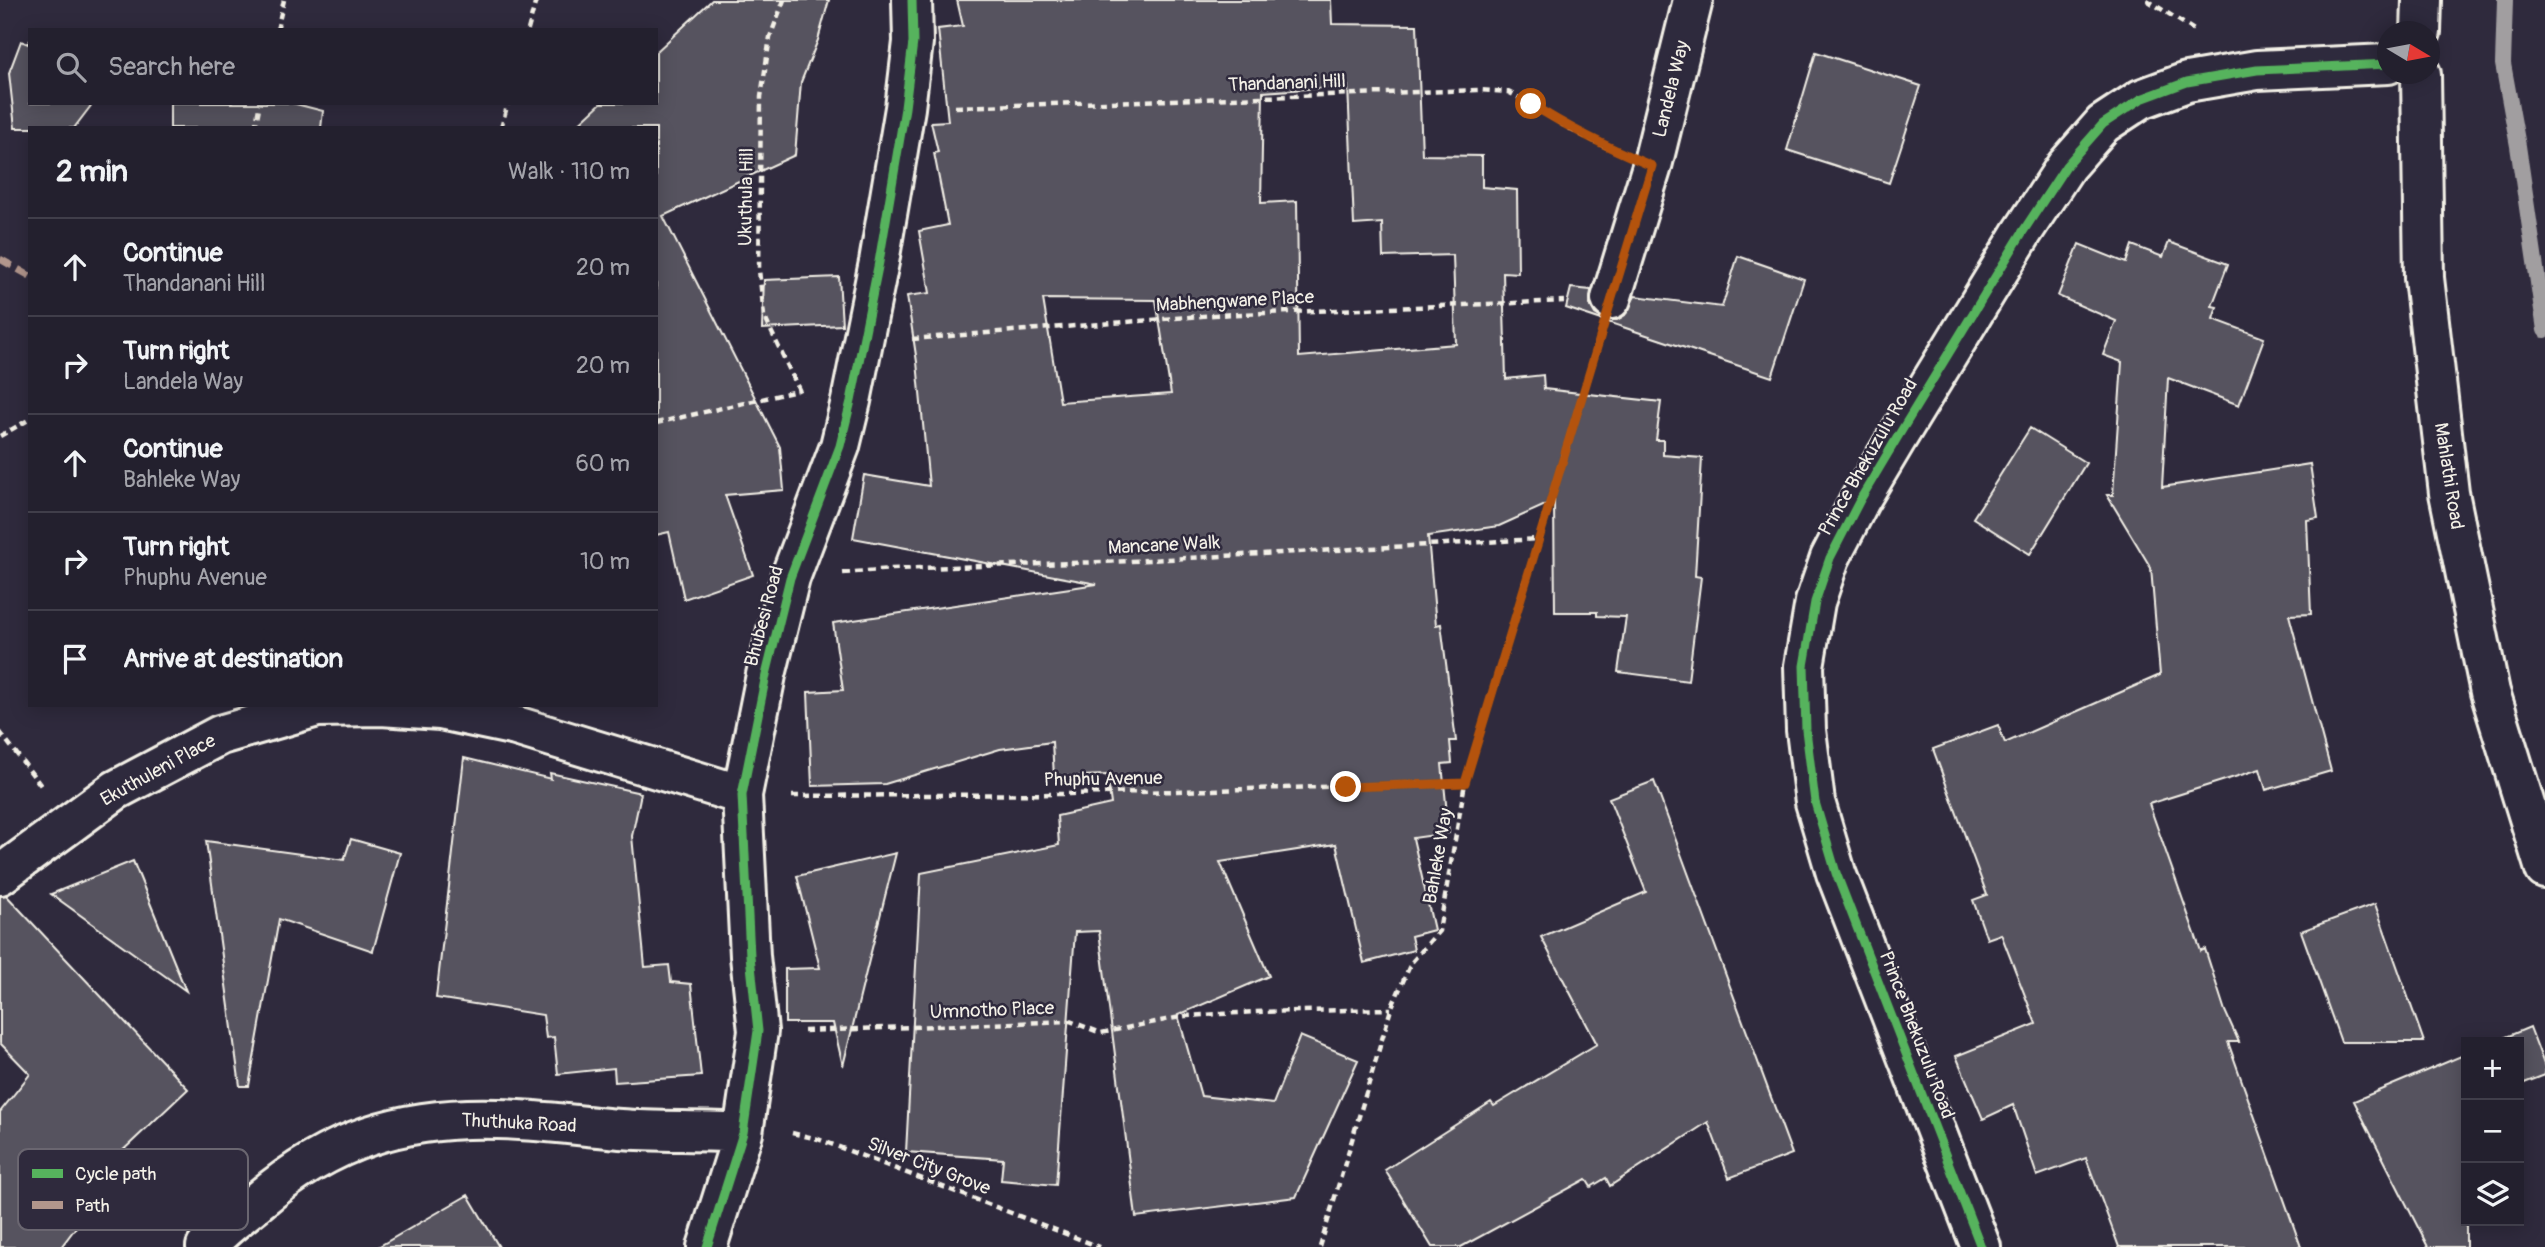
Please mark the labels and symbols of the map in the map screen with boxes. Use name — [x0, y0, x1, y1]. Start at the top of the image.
north arrow — [2377, 21, 2440, 84]
street label: Landela Way — [1647, 38, 1695, 140]
street label: Thandanani Hill — [1228, 69, 1346, 97]
route start — [1515, 88, 1546, 119]
street label: Ukuthula Hill — [733, 148, 759, 246]
street label: Mabhengwane Place — [1155, 285, 1315, 317]
street label: Prince Bhekuzulu Road — [1813, 374, 1923, 540]
street label: Mahlathi Road — [2429, 421, 2469, 531]
street label: Mancane Walk — [1107, 530, 1221, 560]
street label: Bhubesi Road — [739, 563, 789, 669]
street label: Ekuthuleni Place — [96, 728, 220, 812]
street label: Phuphu Avenue — [1043, 766, 1163, 792]
route end — [1330, 771, 1361, 802]
street label: Bahleke Way — [1418, 806, 1458, 906]
street label: Prince Bhekuzulu Road — [1874, 948, 1960, 1122]
street label: Umnotho Place — [929, 996, 1055, 1024]
street label: Thuthuka Road — [461, 1108, 577, 1138]
street label: Silver City Grove — [864, 1132, 995, 1201]
legend — [18, 1149, 248, 1230]
text: Cycle path — [75, 1162, 156, 1186]
text: Path — [75, 1194, 110, 1218]

